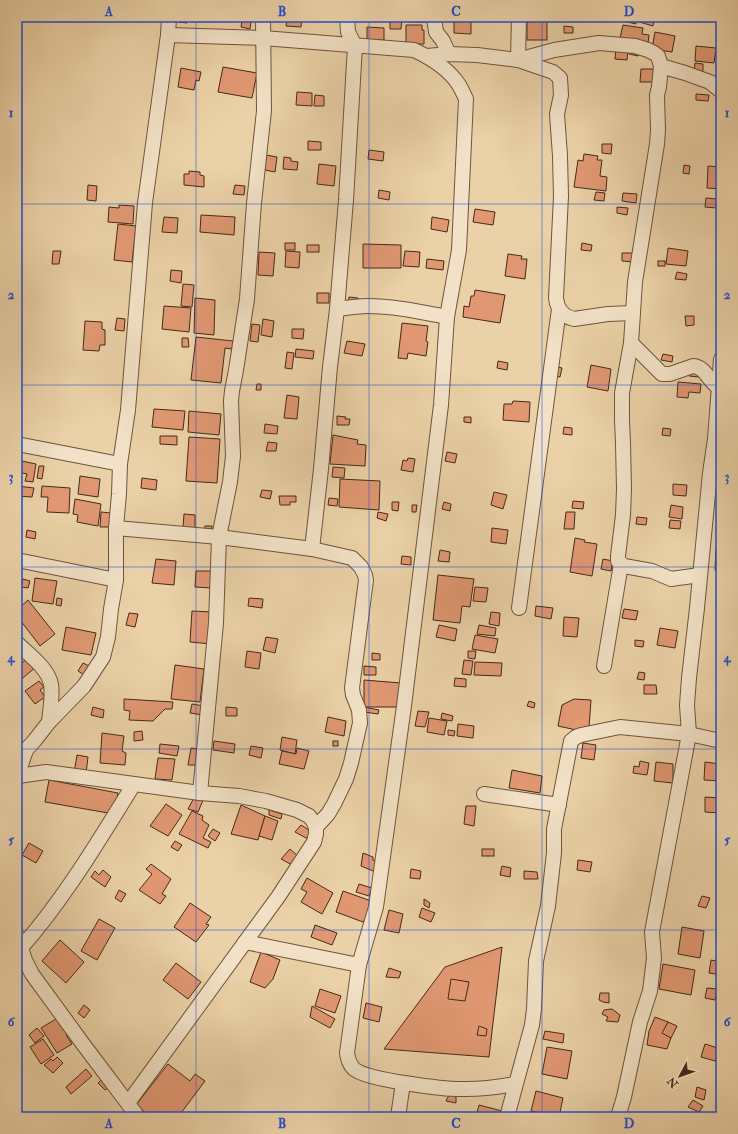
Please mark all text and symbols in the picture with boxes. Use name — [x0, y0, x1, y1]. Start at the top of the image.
text: A — [104, 4, 114, 20]
text: B — [278, 4, 286, 20]
text: C — [451, 4, 461, 20]
text: D — [624, 4, 635, 20]
text: 1 — [9, 105, 14, 121]
text: 1 — [725, 105, 730, 121]
text: 2 — [8, 287, 15, 303]
text: 2 — [724, 287, 731, 303]
text: 3 — [9, 469, 14, 485]
text: 3 — [725, 469, 730, 485]
text: 4 — [6, 650, 15, 666]
text: 4 — [722, 650, 731, 666]
text: 5 — [8, 832, 14, 848]
text: 5 — [724, 832, 730, 848]
text: 6 — [8, 1014, 16, 1030]
text: 6 — [724, 1014, 732, 1030]
north arrow — [660, 1056, 700, 1096]
text: N — [664, 1073, 682, 1091]
text: A — [104, 1116, 114, 1132]
text: B — [278, 1116, 286, 1132]
text: C — [451, 1116, 461, 1132]
text: D — [624, 1116, 635, 1132]

